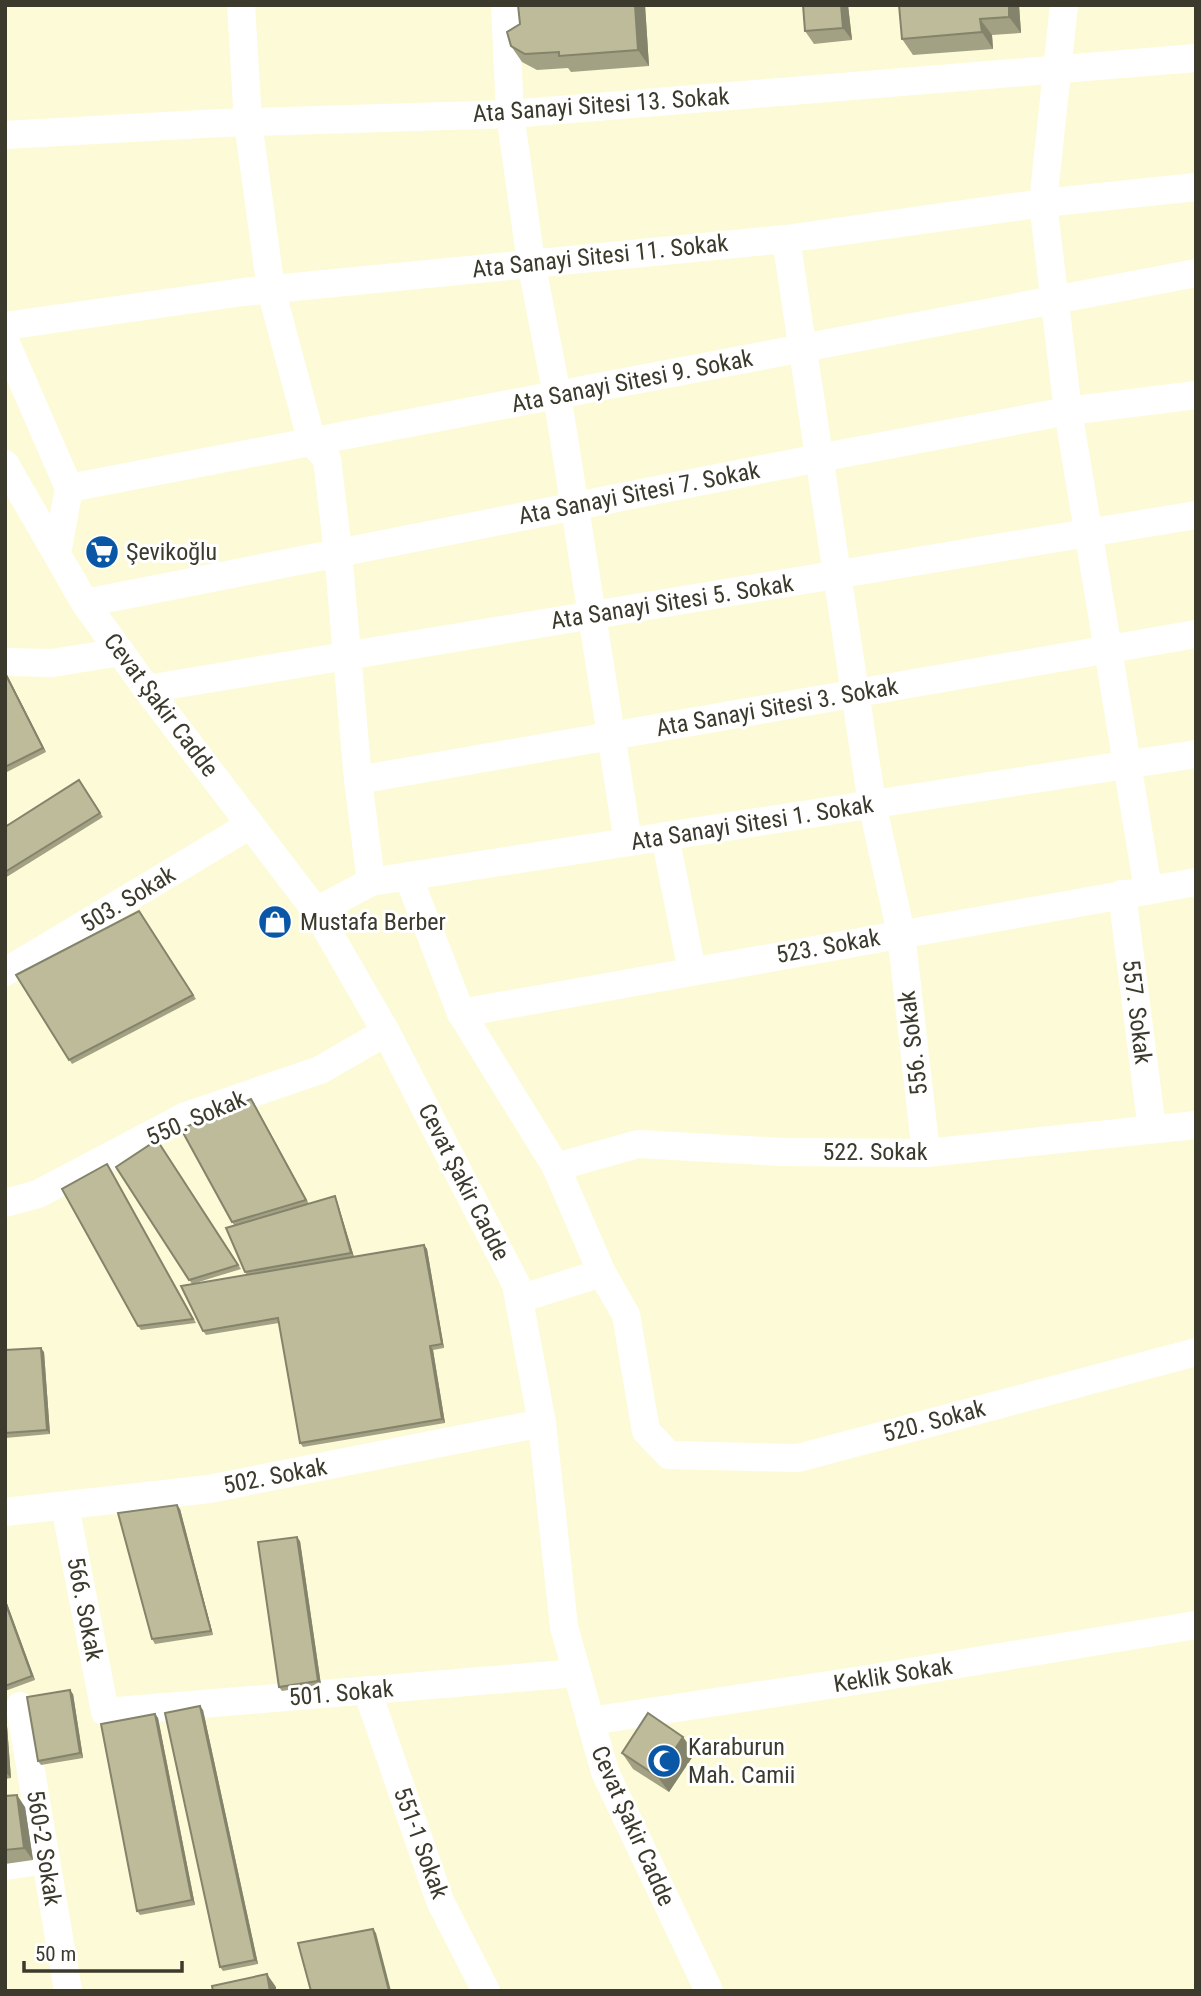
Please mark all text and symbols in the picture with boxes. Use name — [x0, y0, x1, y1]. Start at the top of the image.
street label: Ata Sanayi Sitesi 13. Sokak — [472, 82, 730, 128]
street label: Ata Sanayi Sitesi 11. Sokak — [471, 229, 729, 283]
street label: Ata Sanayi Sitesi 9. Sokak — [509, 344, 755, 418]
street label: Ata Sanayi Sitesi 7. Sokak — [516, 456, 762, 530]
supermarket icon: Şevikoğlu — [83, 533, 121, 571]
place label: Şevikoğlu — [126, 538, 217, 566]
street label: Ata Sanayi Sitesi 5. Sokak — [549, 569, 795, 635]
street label: Cevat Şakir Cadde — [98, 628, 224, 782]
street label: Ata Sanayi Sitesi 3. Sokak — [654, 672, 900, 742]
street label: Ata Sanayi Sitesi 1. Sokak — [629, 790, 875, 856]
street label: 503. Sokak — [76, 860, 180, 938]
shop icon: Mustafa Berber — [256, 903, 294, 941]
place label: Mustafa Berber — [300, 908, 446, 936]
street label: 523. Sokak — [774, 923, 882, 969]
street label: 557. Sokak — [1117, 958, 1157, 1066]
street label: 556. Sokak — [893, 989, 933, 1097]
street label: 550. Sokak — [142, 1085, 250, 1151]
street label: Cevat Şakir Cadde — [412, 1099, 516, 1265]
street label: 522. Sokak — [823, 1138, 928, 1166]
street label: 520. Sokak — [880, 1394, 989, 1448]
street label: 502. Sokak — [221, 1452, 329, 1500]
street label: 566. Sokak — [61, 1555, 109, 1663]
street label: Keklik Sokak — [832, 1652, 955, 1698]
street label: 501. Sokak — [287, 1674, 395, 1712]
place label: Karaburun Mah. Camii — [688, 1733, 795, 1789]
street label: Cevat Şakir Cadde — [585, 1742, 681, 1910]
mosque icon: Karaburun Mah. Camii — [645, 1742, 683, 1780]
street label: 551-1 Sokak — [388, 1783, 454, 1903]
street label: 560-2 Sokak — [21, 1788, 67, 1908]
scale bar — [24, 1930, 182, 1974]
text: 50 m — [35, 1942, 76, 1966]

